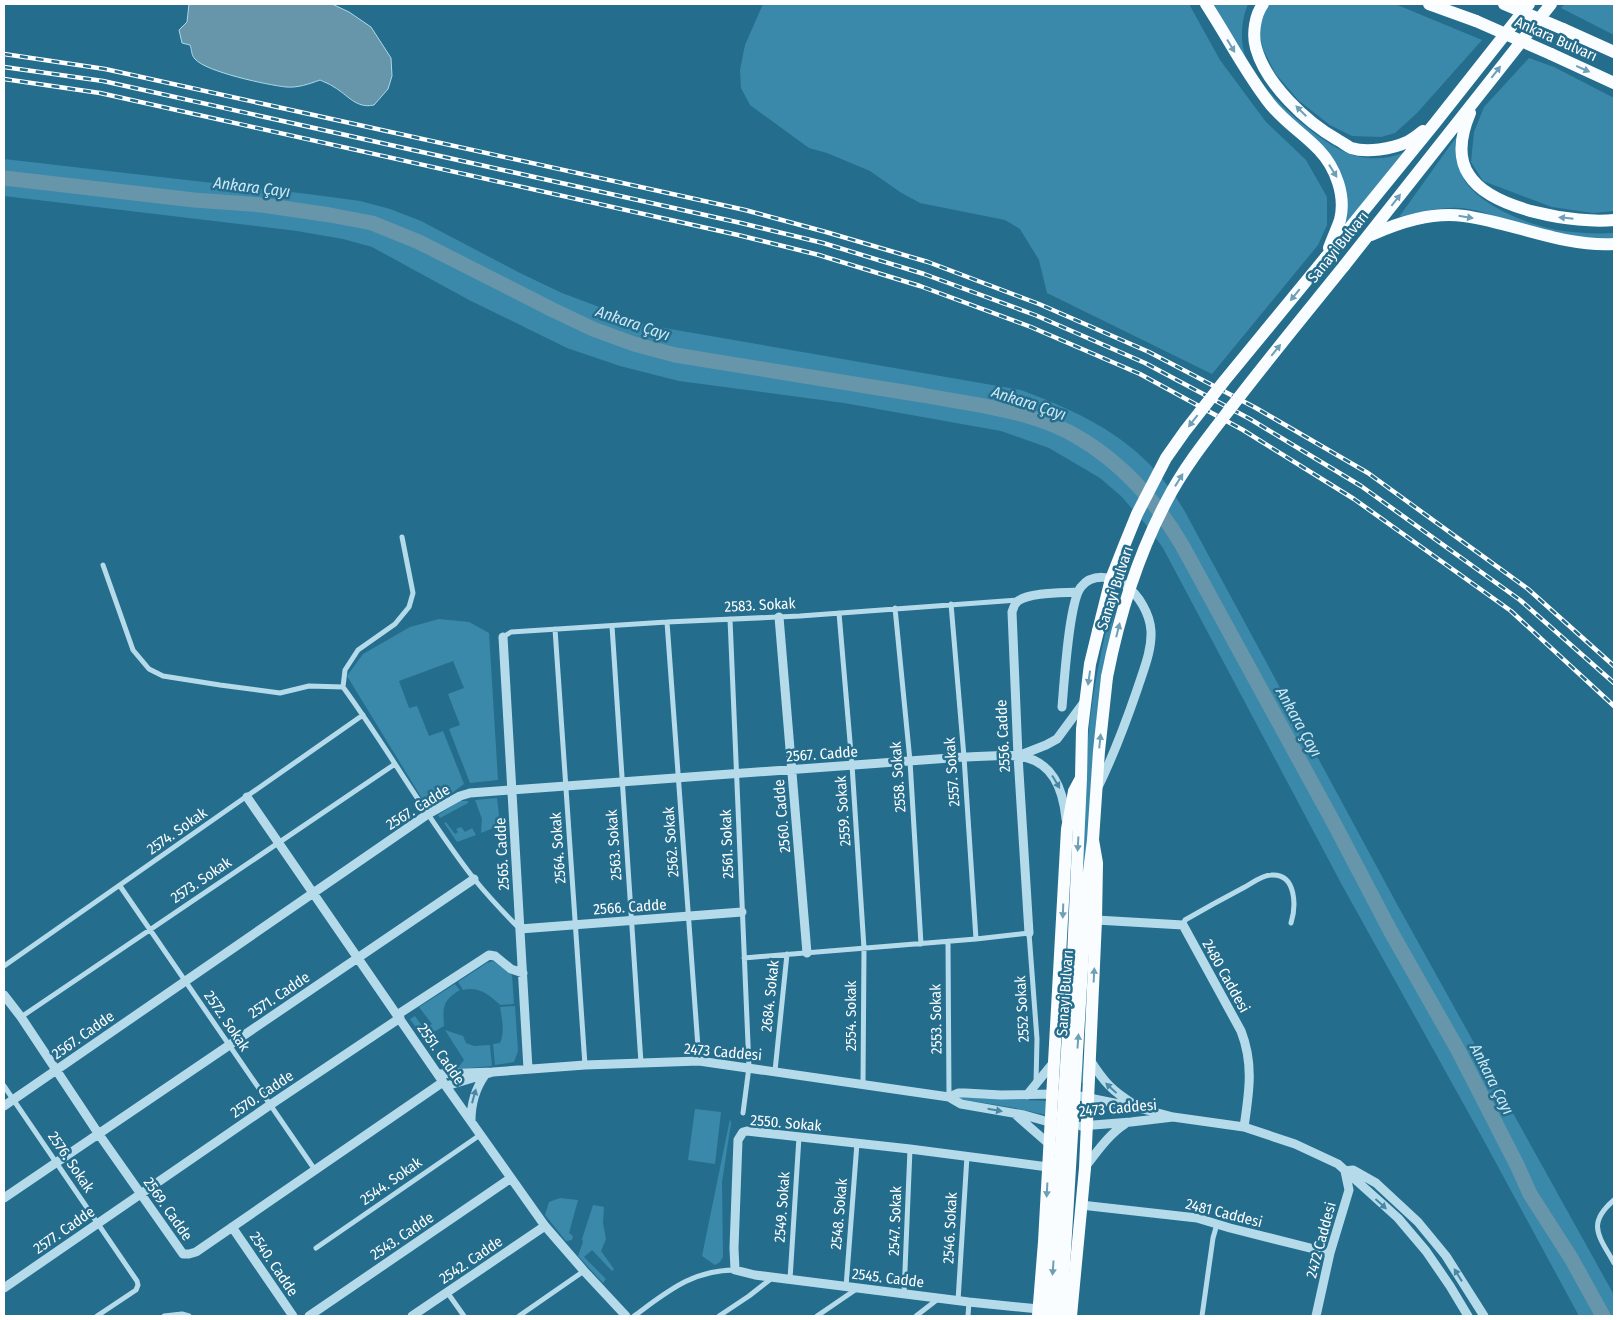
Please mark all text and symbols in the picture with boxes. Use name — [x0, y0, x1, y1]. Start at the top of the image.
street label: Ankara Bulvarı — [1512, 13, 1600, 65]
one-way arrow — [1227, 39, 1236, 52]
one-way arrow — [1576, 65, 1590, 73]
one-way arrow — [1491, 66, 1502, 79]
one-way arrow — [1295, 106, 1307, 118]
one-way arrow — [1328, 164, 1337, 177]
water label: Ankara Çayı — [212, 173, 291, 201]
one-way arrow — [1391, 194, 1402, 207]
street label: Sanayi Bulvarı — [1304, 208, 1372, 286]
one-way arrow — [1459, 213, 1475, 221]
one-way arrow — [1557, 214, 1573, 222]
one-way arrow — [1289, 288, 1300, 301]
water label: Ankara Çayı — [593, 301, 673, 345]
one-way arrow — [1271, 344, 1282, 357]
water label: Ankara Çayı — [988, 382, 1069, 424]
one-way arrow — [1187, 415, 1198, 428]
one-way arrow — [1174, 473, 1183, 486]
street label: Sanayi Bulvarı — [1093, 544, 1137, 632]
street label: 2583. Sokak — [724, 594, 796, 616]
one-way arrow — [1114, 622, 1122, 637]
one-way arrow — [1084, 671, 1092, 687]
water label: Ankara Çayı — [1272, 683, 1326, 760]
street label: 2556. Cadde — [992, 699, 1014, 773]
one-way arrow — [1096, 733, 1104, 749]
street label: 2557. Sokak — [941, 737, 963, 807]
street label: 2558. Sokak — [887, 741, 909, 813]
street label: 2567. Cadde — [786, 743, 858, 765]
street label: 2559. Sokak — [832, 775, 854, 847]
one-way arrow — [1052, 776, 1061, 789]
street label: 2560. Cadde — [770, 778, 794, 854]
street label: 2567. Cadde — [383, 780, 453, 834]
street label: 2574. Sokak — [144, 804, 210, 858]
street label: 2562. Sokak — [660, 806, 682, 878]
street label: 2563. Sokak — [603, 809, 625, 881]
street label: 2561. Sokak — [717, 809, 737, 879]
street label: 2564. Sokak — [547, 812, 569, 884]
street label: 2565. Cadde — [491, 817, 513, 891]
one-way arrow — [1073, 836, 1081, 852]
street label: 2573. Sokak — [167, 853, 235, 907]
street label: 2566. Cadde — [593, 895, 667, 919]
one-way arrow — [1058, 903, 1066, 919]
street label: 2480 Caddesi — [1199, 936, 1253, 1016]
street label: Sanayi Bulvarı — [1053, 949, 1077, 1037]
street label: 2684. Sokak — [757, 959, 783, 1033]
one-way arrow — [1090, 967, 1098, 983]
street label: 2571. Cadde — [245, 968, 313, 1022]
street label: 2552 Sokak — [1011, 975, 1033, 1043]
street label: 2554. Sokak — [842, 981, 860, 1051]
street label: 2553. Sokak — [926, 984, 946, 1054]
street label: 2572. Sokak — [200, 987, 254, 1055]
street label: 2567. Cadde — [48, 1007, 118, 1063]
street label: 2551. Cadde — [413, 1020, 469, 1088]
one-way arrow — [1074, 1032, 1082, 1048]
water label: Ankara Çayı — [1466, 1039, 1518, 1118]
street label: 2473 Caddesi — [683, 1040, 763, 1064]
street label: 2570. Cadde — [227, 1066, 297, 1122]
one-way arrow — [1105, 1082, 1117, 1094]
one-way arrow — [470, 1089, 478, 1104]
street label: 2473 Caddesi — [1078, 1096, 1158, 1120]
one-way arrow — [988, 1106, 1004, 1114]
street label: 2550. Sokak — [750, 1111, 822, 1135]
street label: 2576. Sokak — [44, 1128, 98, 1196]
street label: 2544. Sokak — [357, 1153, 425, 1209]
street label: 2549. Sokak — [771, 1171, 793, 1243]
street label: 2569. Cadde — [140, 1174, 196, 1244]
street label: 2548. Sokak — [827, 1178, 851, 1250]
one-way arrow — [1042, 1183, 1050, 1199]
street label: 2547. Sokak — [885, 1186, 905, 1256]
street label: 2546. Sokak — [939, 1192, 961, 1264]
street label: 2481 Caddesi — [1184, 1195, 1264, 1231]
one-way arrow — [1375, 1198, 1388, 1209]
street label: 2472 Caddesi — [1302, 1200, 1340, 1280]
street label: 2577. Cadde — [30, 1202, 98, 1258]
street label: 2543. Cadde — [367, 1208, 437, 1264]
street label: 2540. Cadde — [246, 1228, 302, 1300]
street label: 2542. Cadde — [436, 1232, 506, 1288]
one-way arrow — [1049, 1260, 1057, 1276]
street label: 2545. Cadde — [851, 1265, 925, 1291]
one-way arrow — [1453, 1268, 1462, 1282]

